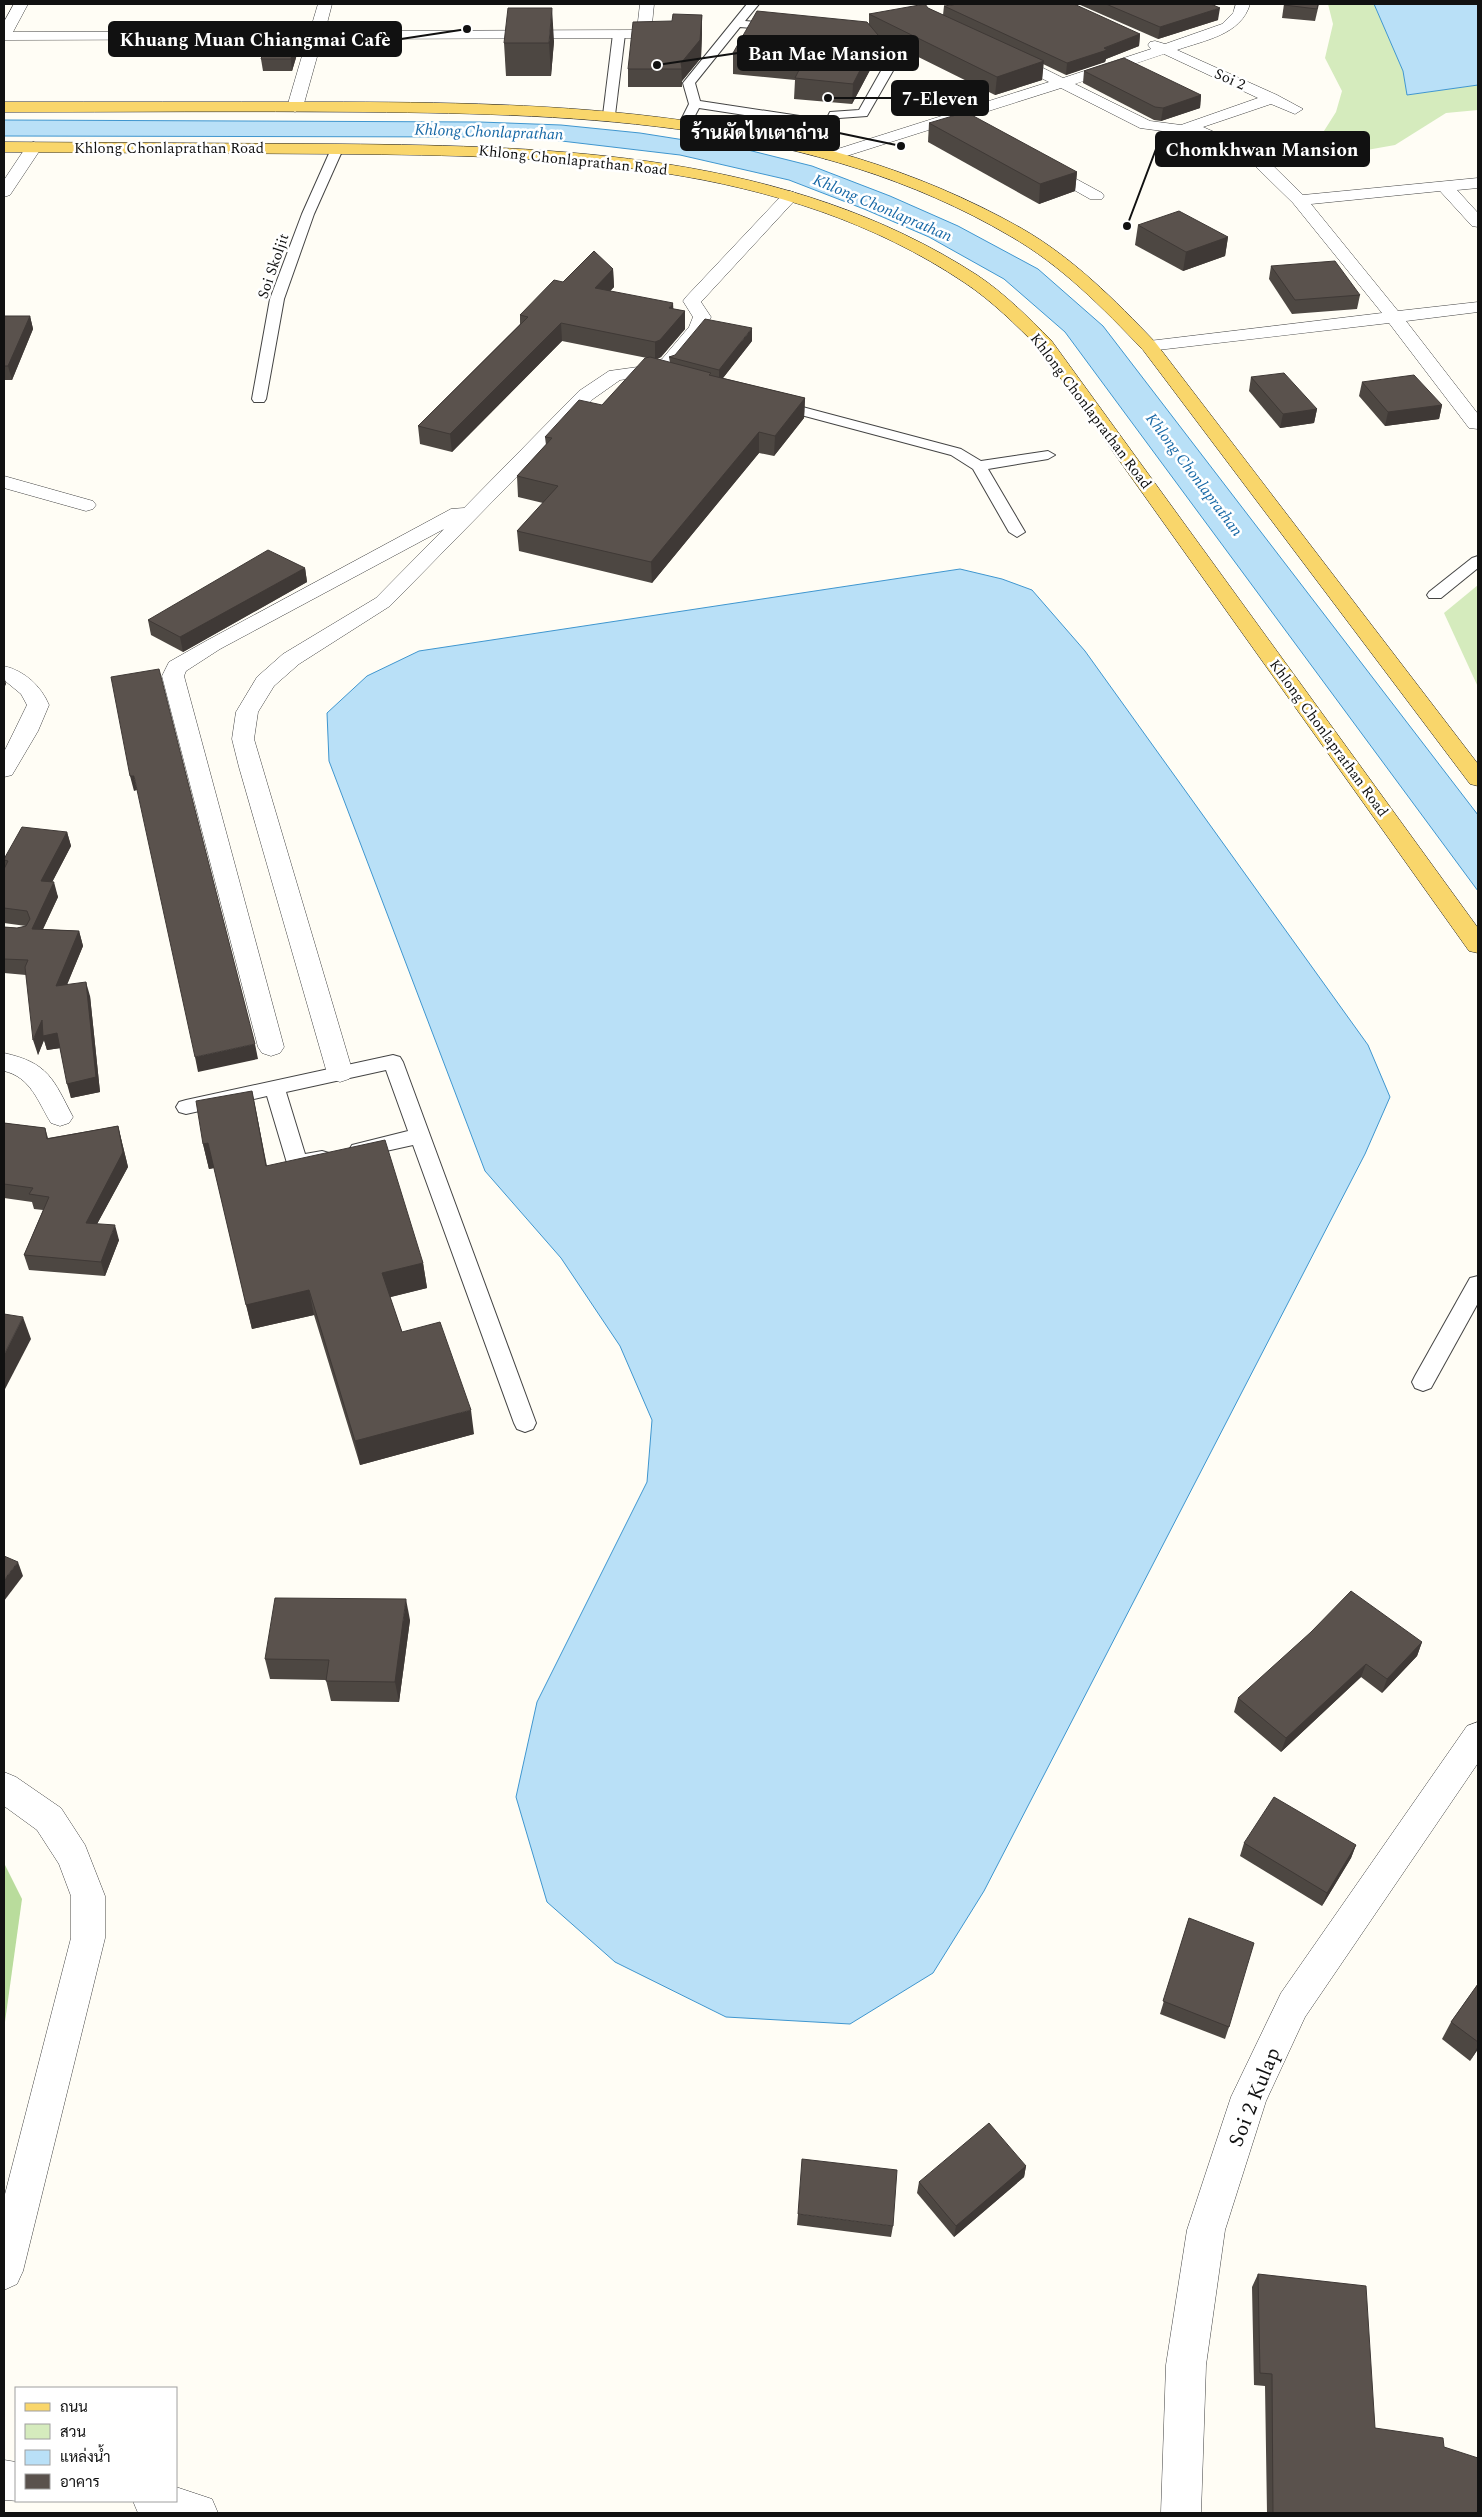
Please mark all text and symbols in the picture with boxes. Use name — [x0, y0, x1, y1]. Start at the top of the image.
callout: Khuang Muan Chiangmai Cafè — [109, 22, 401, 56]
text: Khuang Muan Chiangmai Cafè — [119, 26, 391, 55]
callout: Ban Mae Mansion — [738, 36, 918, 70]
text: Ban Mae Mansion — [748, 40, 908, 69]
street label: Soi 2 — [1210, 62, 1249, 97]
callout: 7-Eleven — [892, 81, 988, 115]
text: 7-Eleven — [902, 85, 979, 114]
callout: ร้านผัดไทเตาถ่าน — [681, 116, 839, 150]
water label: Khlong Chonlaprathan — [414, 117, 564, 147]
text: ร้านผัดไทเตาถ่าน — [691, 119, 829, 148]
callout: Chomkhwan Mansion — [1156, 132, 1369, 166]
text: Chomkhwan Mansion — [1165, 136, 1359, 165]
street label: Khlong Chonlaprathan Road — [74, 137, 264, 160]
street label: Khlong Chonlaprathan Road — [477, 139, 669, 182]
water label: Khlong Chonlaprathan — [809, 168, 956, 248]
street label: Soi Skoljit — [252, 230, 295, 302]
street label: Khlong Chonlaprathan Road — [1024, 328, 1157, 494]
water label: Khlong Chonlaprathan — [1140, 408, 1249, 542]
street label: Khlong Chonlaprathan Road — [1263, 655, 1394, 822]
street label: Soi 2 Kulap — [1220, 2043, 1289, 2152]
legend — [15, 2387, 178, 2502]
text: ถนน — [60, 2396, 88, 2419]
text: สวน — [60, 2421, 86, 2444]
text: แหล่งน้ำ — [60, 2444, 111, 2469]
text: อาคาร — [60, 2471, 100, 2494]

